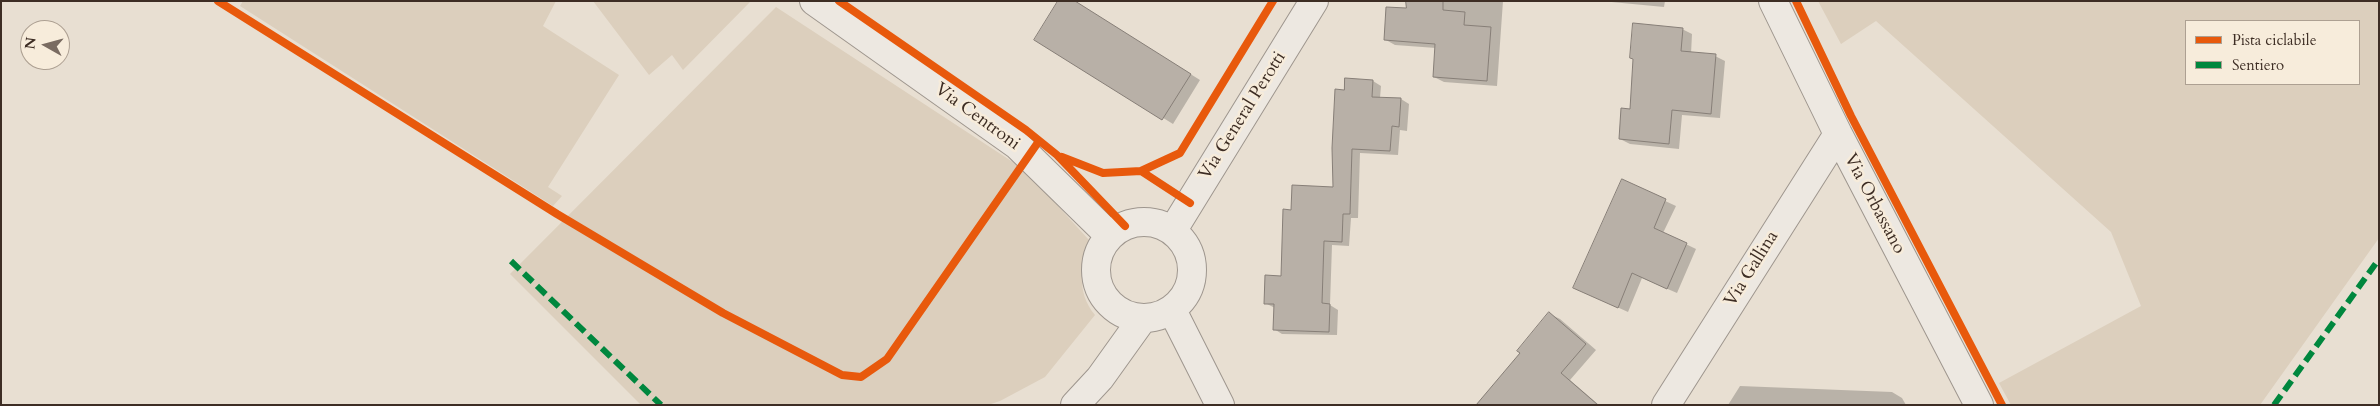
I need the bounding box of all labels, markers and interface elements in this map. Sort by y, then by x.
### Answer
north arrow [20,20,70,70]
legend [2185,20,2360,85]
text: Pista ciclabile [2232,30,2316,50]
text: N [20,36,41,50]
street label: Via General Perotti [1195,48,1291,184]
text: Sentiero [2232,55,2284,75]
street label: Via Centroni [930,79,1024,155]
street label: Via Orbassano [1839,150,1909,258]
street label: Via Gallina [1720,227,1784,311]

